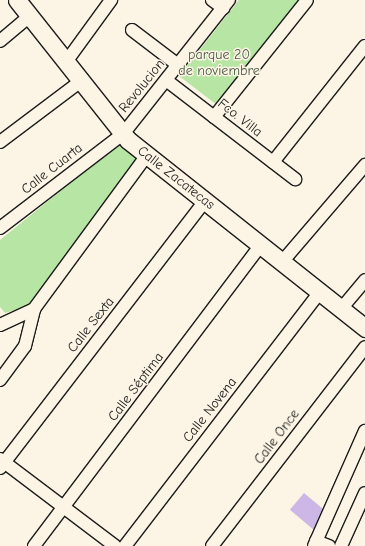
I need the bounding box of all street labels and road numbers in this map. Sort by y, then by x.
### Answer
street label: Revolucion [116,56,168,116]
street label: Fco. Villa [214,95,266,141]
street label: Calle Cuarta [18,140,86,198]
street label: Calle Zacatecas [134,143,218,213]
street label: Calle Sexta [64,294,118,356]
street label: Calle Séptima [105,349,167,425]
street label: Calle Novena [179,374,241,446]
street label: Calle Once [251,406,303,468]

